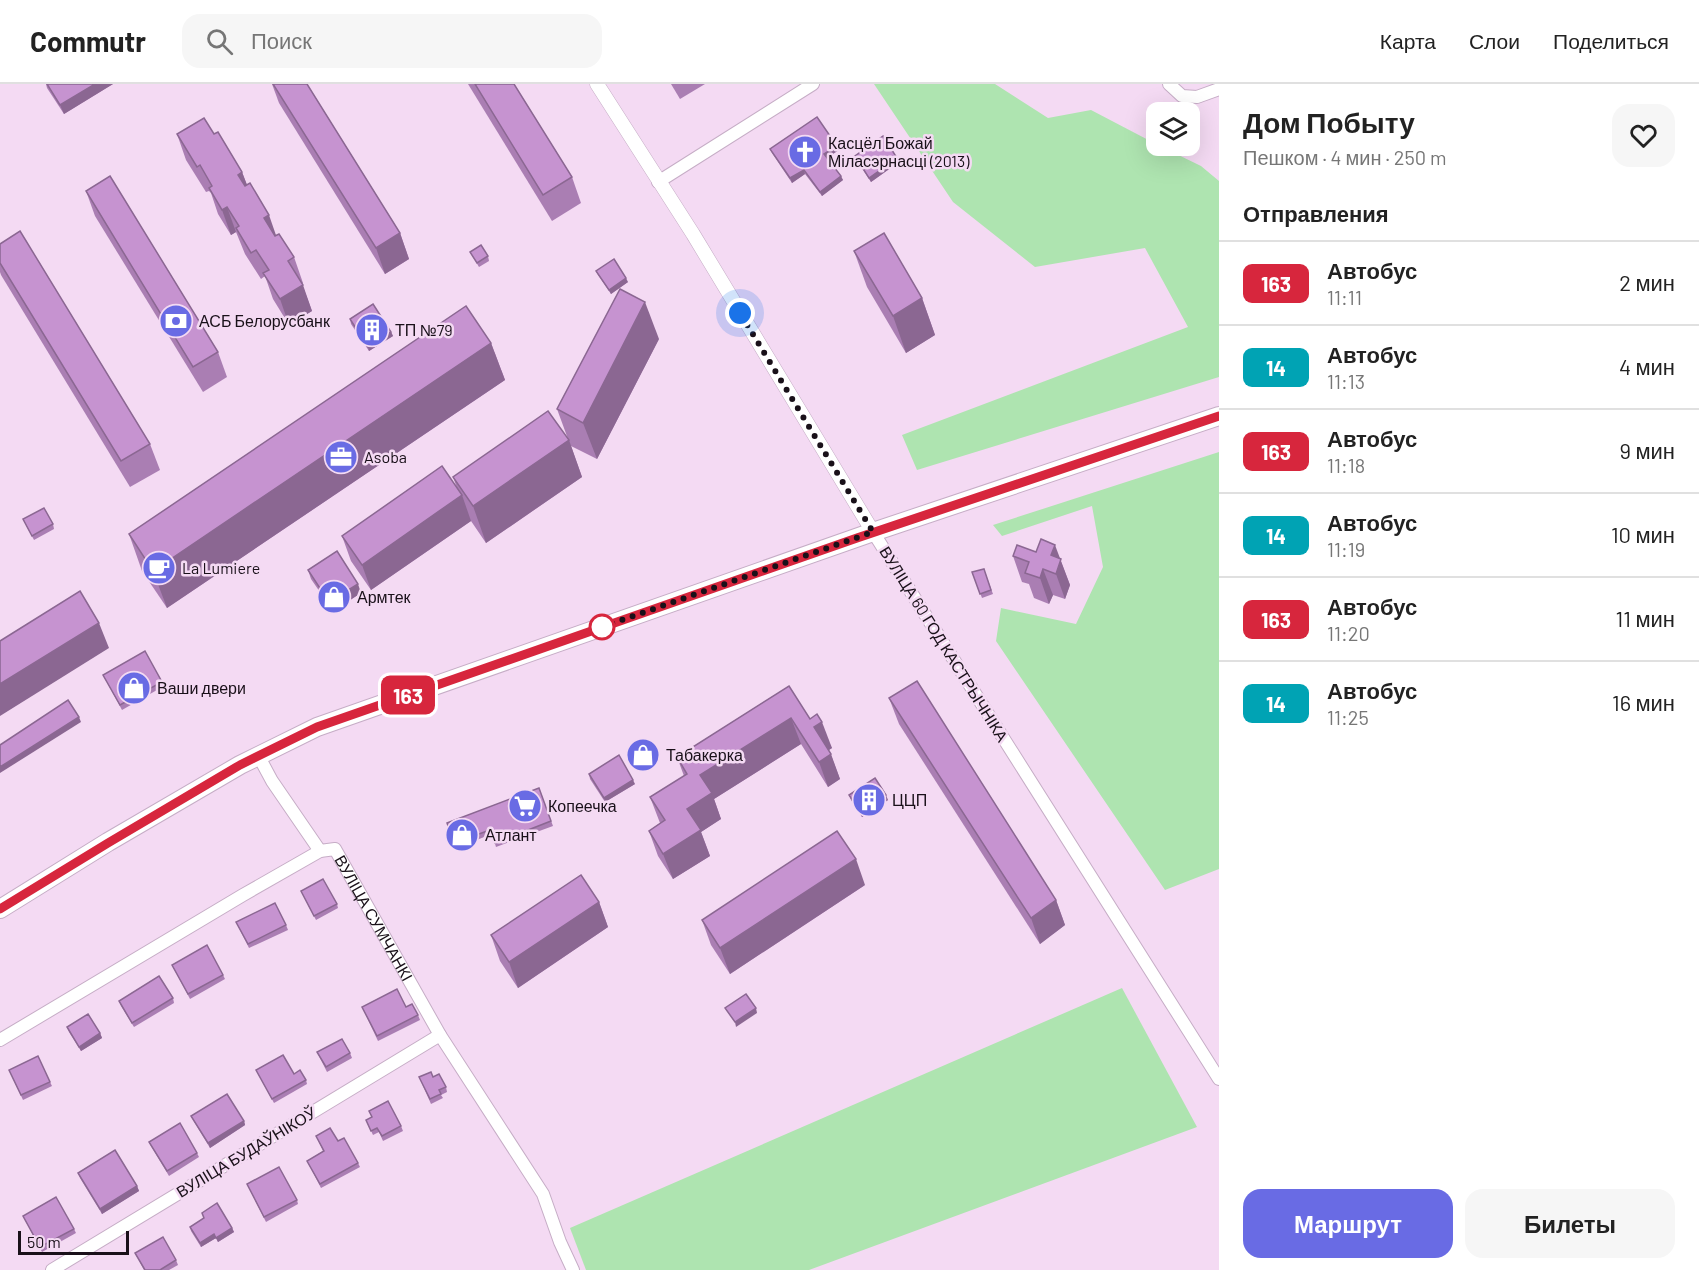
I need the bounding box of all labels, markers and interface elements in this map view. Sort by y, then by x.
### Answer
search box [182,14,602,68]
text: Commutr [30,24,146,58]
icon: search [203,25,236,58]
text: Поиск [251,27,312,53]
text: Карта [1380,28,1436,53]
text: Слои [1469,28,1520,53]
text: Поделиться [1553,28,1669,53]
map controls [1146,102,1200,156]
button: layers [1146,102,1200,156]
button: heart [1612,104,1675,167]
text: Дом Побыту [1243,105,1415,139]
place label: Касцёл Божай Міласэрнасці (2013) [828,133,970,170]
church icon: Касцёл Божай Міласэрнасці (2013) [787,134,823,170]
text: Пешком · 4 мин · 250 m [1243,145,1447,169]
text: Отправления [1243,200,1389,226]
text: Автобус [1327,257,1417,283]
text: 2 мин [1619,269,1675,295]
text: 163 [1261,271,1291,296]
text: 11:11 [1327,285,1362,309]
your location [725,298,755,328]
bank icon: АСБ Белорусбанк [158,303,194,339]
place label: АСБ Белорусбанк [199,311,331,330]
building icon: ТП №79 [354,312,390,348]
place label: ТП №79 [395,320,453,339]
text: Автобус [1327,341,1417,367]
text: 4 мин [1619,353,1675,379]
text: 14 [1266,355,1286,380]
text: 11:13 [1327,369,1365,393]
text: Автобус [1327,425,1417,451]
text: 9 мин [1620,437,1675,463]
office icon: Asoba [323,439,359,475]
text: 163 [1261,439,1291,464]
place label: Asoba [364,447,407,466]
text: 11:18 [1327,453,1365,477]
text: Автобус [1327,509,1417,535]
text: 10 мин [1611,521,1675,547]
text: 14 [1266,523,1286,548]
text: 11:19 [1327,537,1365,561]
street label: ВУЛІЦА 60 ГОД КАСТРЫЧНІКА [876,543,1013,745]
cafe icon: La Lumiere [141,550,177,586]
place label: La Lumiere [182,558,260,577]
shop icon: Армтек [316,579,352,615]
place label: Армтек [357,587,412,606]
text: Автобус [1327,593,1417,619]
text: 11 мин [1616,605,1675,631]
text: 163 [1261,607,1291,632]
unlabelled marker [589,614,615,640]
text: 11:20 [1327,621,1370,645]
shop icon: Ваши двери [116,670,152,706]
line badge: 163 [374,676,442,714]
text: Автобус [1327,677,1417,703]
place label: Ваши двери [157,678,246,697]
text: 163 [393,683,423,708]
text: 16 мин [1612,689,1675,715]
text: 14 [1266,691,1286,716]
text: 11:25 [1327,705,1369,729]
shop icon: Табакерка [625,737,661,773]
place label: Табакерка [666,745,743,764]
building icon: ЦЦП [851,782,887,818]
supermarket icon: Копеечка [507,788,543,824]
place label: ЦЦП [892,790,927,809]
place label: Копеечка [548,796,617,815]
shop icon: Атлант [444,817,480,853]
place label: Атлант [485,825,537,844]
street label: ВУЛІЦА СУМЧАНКІ [331,851,417,984]
street label: ВУЛІЦА БУДАЎНІКОЎ [173,1102,320,1201]
button: Маршрут [1243,1189,1453,1258]
button: Билеты [1465,1189,1675,1258]
scale bar [18,1228,129,1256]
text: 50 m [27,1232,61,1251]

